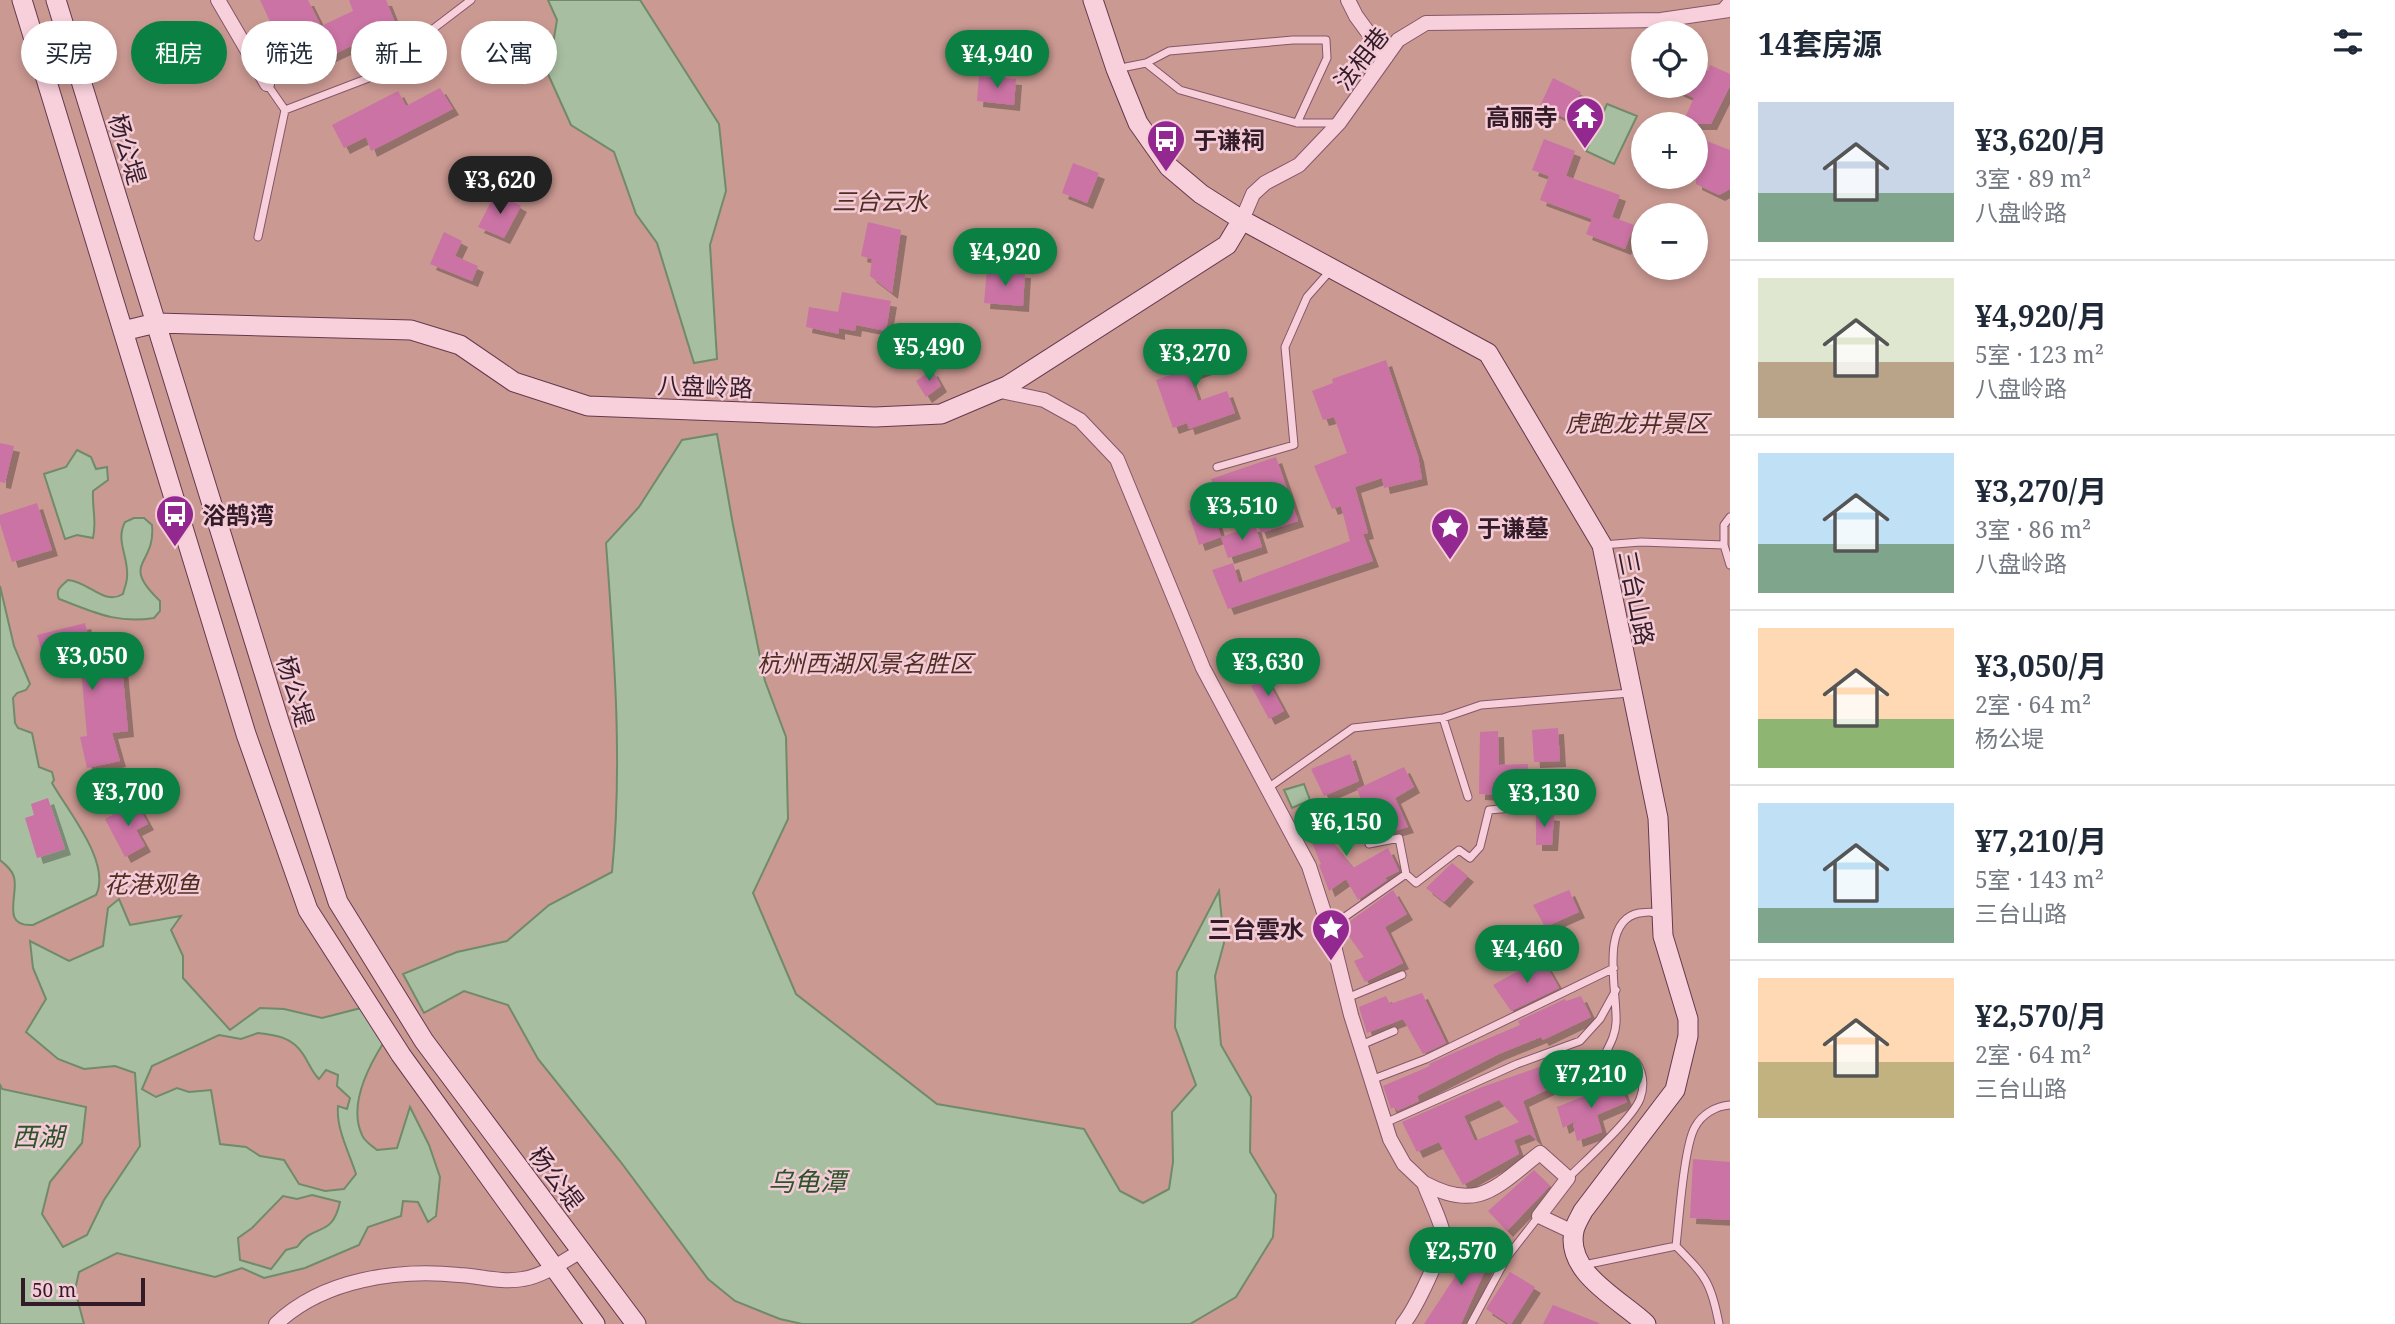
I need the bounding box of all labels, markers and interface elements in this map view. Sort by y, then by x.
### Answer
street label: 法相巷 [1326,19,1396,97]
chip: 买房 [21,21,117,84]
chip: 租房 [131,21,227,84]
chip: 筛选 [241,21,337,84]
chip: 新上 [351,21,447,84]
chip: 公寓 [461,21,557,84]
map controls [1631,21,1708,280]
button: locate [1631,21,1708,98]
text: 14套房源 [1758,23,1882,64]
icon: filters [2329,23,2367,61]
pin: ¥4,940 [940,31,1054,90]
text: ¥4,940 [961,37,1033,69]
temple icon: 高丽寺 [1564,95,1606,150]
place label: 高丽寺 [1486,100,1558,133]
street label: 杨公堤 [102,110,154,188]
button: + [1631,112,1708,189]
bus stop icon: 于谦祠 [1145,118,1187,173]
text: ¥3,620/月 [1975,119,2107,160]
place label: 于谦祠 [1193,123,1265,156]
icon: home [1814,130,1898,214]
pin: ¥3,620 [443,156,557,216]
text: 3室 · 89 m² [1975,162,2091,194]
text: ¥3,620 [464,163,536,195]
park label: 三台云水 [832,184,929,217]
text: 八盘岭路 [1975,196,2067,228]
button: − [1631,203,1708,280]
pin: ¥4,920 [948,229,1062,288]
text: ¥4,920 [969,235,1041,267]
text: ¥4,920/月 [1975,295,2107,336]
icon: home [1814,306,1898,390]
pin: ¥5,490 [872,324,986,383]
text: ¥5,490 [893,330,965,362]
pin: ¥3,270 [1138,330,1252,389]
text: ¥3,270 [1159,336,1231,368]
text: 5室 · 123 m² [1975,338,2104,370]
street label: 八盘岭路 [656,368,754,404]
text: 八盘岭路 [1975,372,2067,404]
park label: 虎跑龙井景区 [1565,406,1712,439]
text: ¥3,270/月 [1975,470,2107,511]
icon: home [1814,481,1898,565]
pin: ¥3,510 [1185,482,1299,542]
text: ¥3,510 [1206,489,1278,521]
bus stop icon: 浴鹄湾 [154,493,196,548]
place label: 浴鹄湾 [202,498,274,531]
place icon: 于谦墓 [1429,506,1471,561]
place label: 于谦墓 [1477,511,1549,544]
text: 3室 · 86 m² [1975,513,2091,545]
text: 八盘岭路 [1975,547,2067,579]
street label: 三台山路 [1612,548,1662,648]
pin: ¥3,050 [35,632,149,692]
pin: ¥3,630 [1211,638,1325,698]
text: ¥3,050 [56,639,128,671]
text: ¥3,630 [1232,645,1304,677]
text: ¥3,050/月 [1975,645,2107,686]
park label: 杭州西湖风景名胜区 [757,646,976,679]
street label: 杨公堤 [270,652,322,730]
icon: home [1814,656,1898,740]
text: 2室 · 64 m² [1975,688,2091,720]
text: 杨公堤 [1975,722,2044,754]
pin: ¥3,700 [71,768,185,828]
pin: ¥3,130 [1487,770,1601,829]
text: ¥3,700 [92,775,164,807]
text: ¥3,130 [1508,776,1580,808]
pin: ¥6,150 [1289,798,1403,858]
text: ¥6,150 [1310,805,1382,837]
text: ¥7,210/月 [1975,820,2107,861]
icon: home [1814,831,1898,915]
text: 5室 · 143 m² [1975,863,2104,895]
park label: 花港观鱼 [104,867,200,900]
text: 三台山路 [1975,897,2067,929]
place icon: 三台雲水 [1310,907,1352,962]
place label: 三台雲水 [1208,912,1304,945]
pin: ¥4,460 [1470,926,1584,985]
text: ¥4,460 [1491,932,1563,964]
text: ¥2,570/月 [1975,995,2107,1036]
icon: home [1814,1006,1898,1090]
text: 2室 · 64 m² [1975,1038,2091,1070]
pin: ¥7,210 [1534,1050,1648,1110]
text: ¥7,210 [1555,1057,1627,1089]
text: 三台山路 [1975,1072,2067,1104]
water label: 西湖 [12,1118,68,1154]
street label: 杨公堤 [522,1139,592,1217]
water label: 乌龟潭 [768,1163,850,1199]
pin: ¥2,570 [1404,1228,1518,1287]
text: ¥2,570 [1425,1234,1497,1266]
scale bar [21,1275,145,1307]
text: 50 m [32,1277,76,1303]

